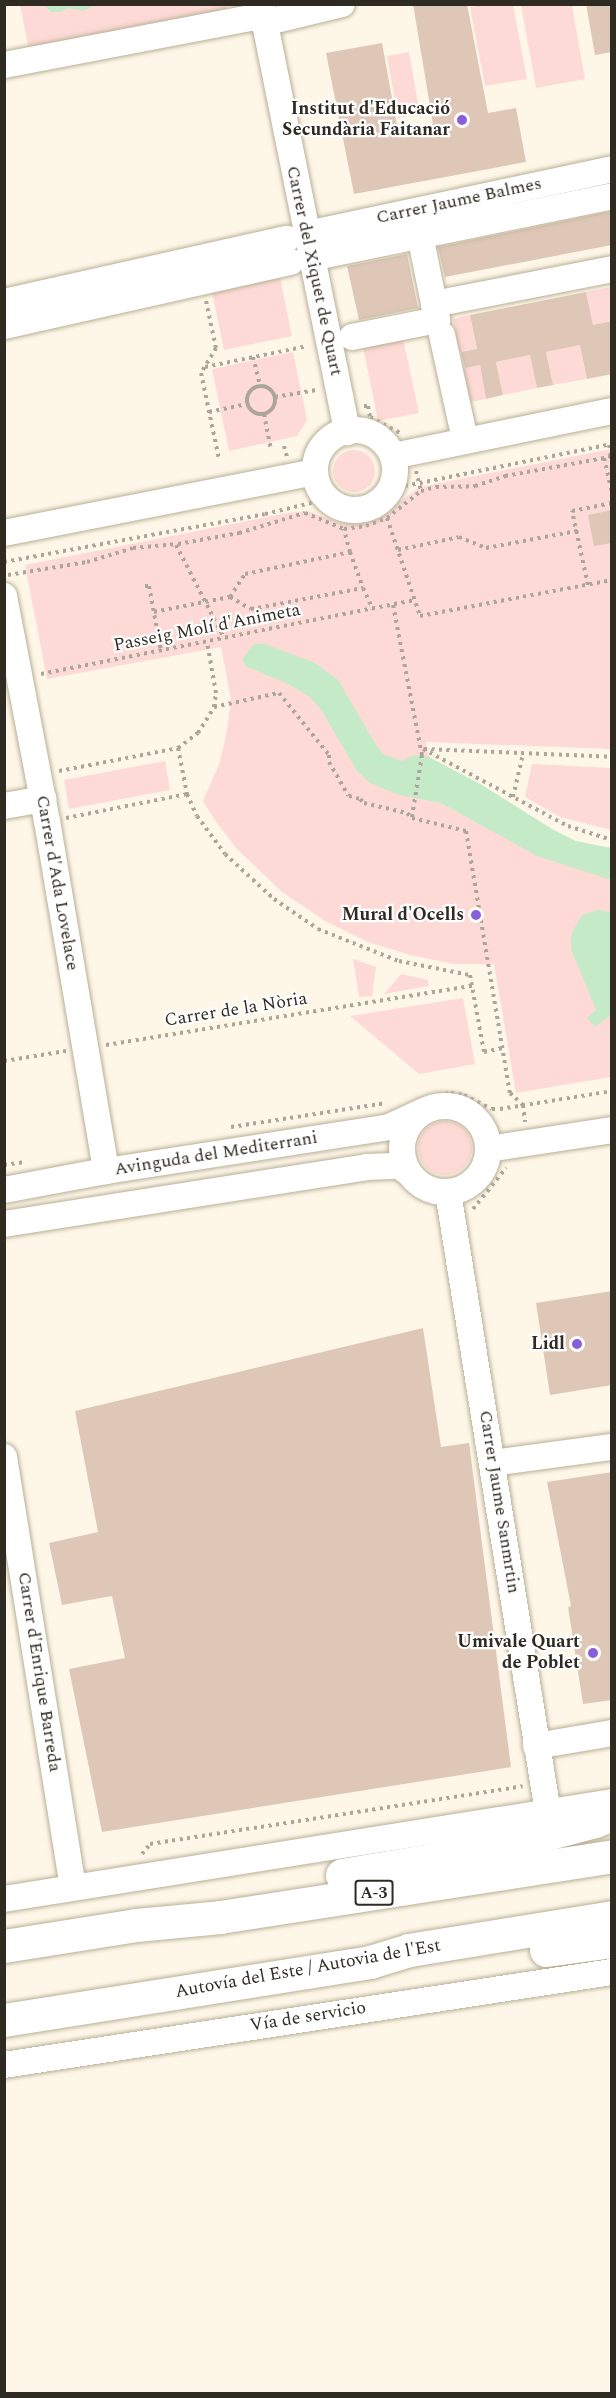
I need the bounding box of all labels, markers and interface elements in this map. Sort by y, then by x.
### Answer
place label: Institut d'Educació Secundària Faitanar [282,99,450,142]
marker: Institut d'Educació Secundària Faitanar [455,113,469,127]
street label: Carrer del Xiquet de Quart [281,164,347,378]
street label: Carrer Jaume Balmes [374,173,544,229]
street label: Passeig Molí d'Animeta [112,599,302,657]
street label: Carrer d'Ada Lovelace [31,794,83,972]
place label: Mural d'Ocells [342,904,464,926]
marker: Mural d'Ocells [469,908,483,922]
street label: Carrer de la Nòria [163,988,309,1032]
street label: Avinguda del Mediterrani [113,1127,319,1181]
place label: Lidl [531,1333,565,1355]
marker: Lidl [570,1337,584,1351]
street label: Carrer Jaume Sanmrtin [474,1409,524,1595]
street label: Carrer d'Enrique Barreda [13,1571,65,1773]
place label: Umivale Quart de Poblet [457,1632,580,1674]
marker: Umivale Quart de Poblet [584,1644,602,1662]
road number: A-3 [354,1880,394,1906]
street label: Autovía del Este / Autovia de l'Est [174,1935,442,2003]
street label: Vía de servicio [248,1997,368,2037]

